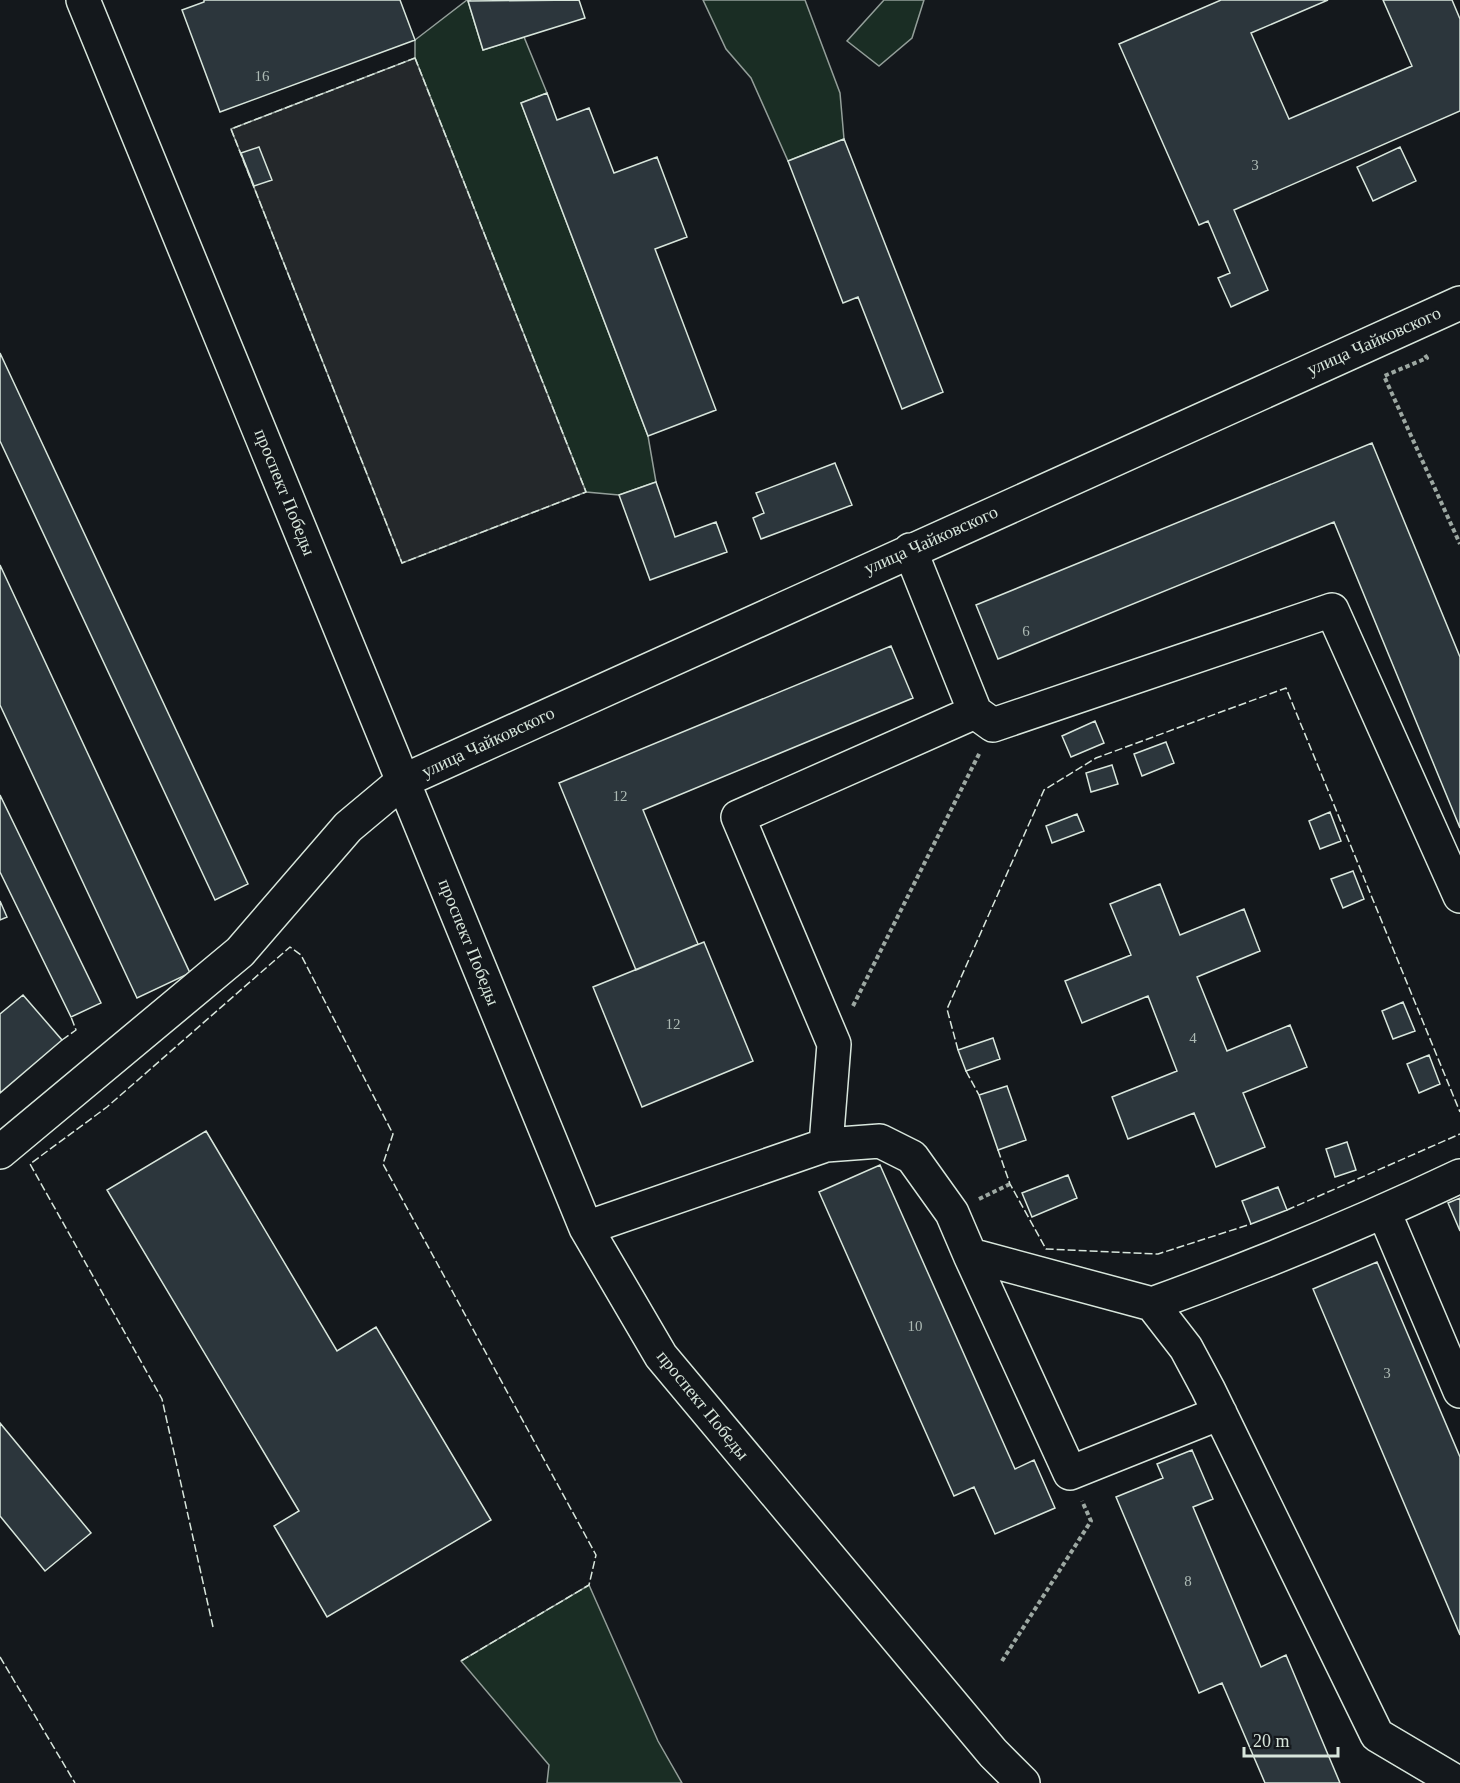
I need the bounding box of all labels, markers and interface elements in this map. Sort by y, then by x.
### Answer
house number: 16 [255,68,270,84]
house number: 3 [1251,157,1259,173]
street label: улица Чайковского [1304,303,1444,379]
street label: проспект Победы [251,426,319,558]
street label: улица Чайковского [861,502,1001,578]
house number: 6 [1022,623,1030,639]
street label: улица Чайковского [418,702,558,782]
house number: 12 [613,788,628,804]
street label: проспект Победы [435,876,503,1008]
house number: 12 [666,1016,681,1032]
house number: 4 [1189,1030,1197,1046]
house number: 10 [908,1318,923,1334]
street label: проспект Победы [653,1346,753,1464]
house number: 3 [1383,1365,1391,1381]
house number: 8 [1184,1573,1192,1589]
scale bar [1244,1720,1338,1758]
text: 20 m [1253,1731,1290,1751]

